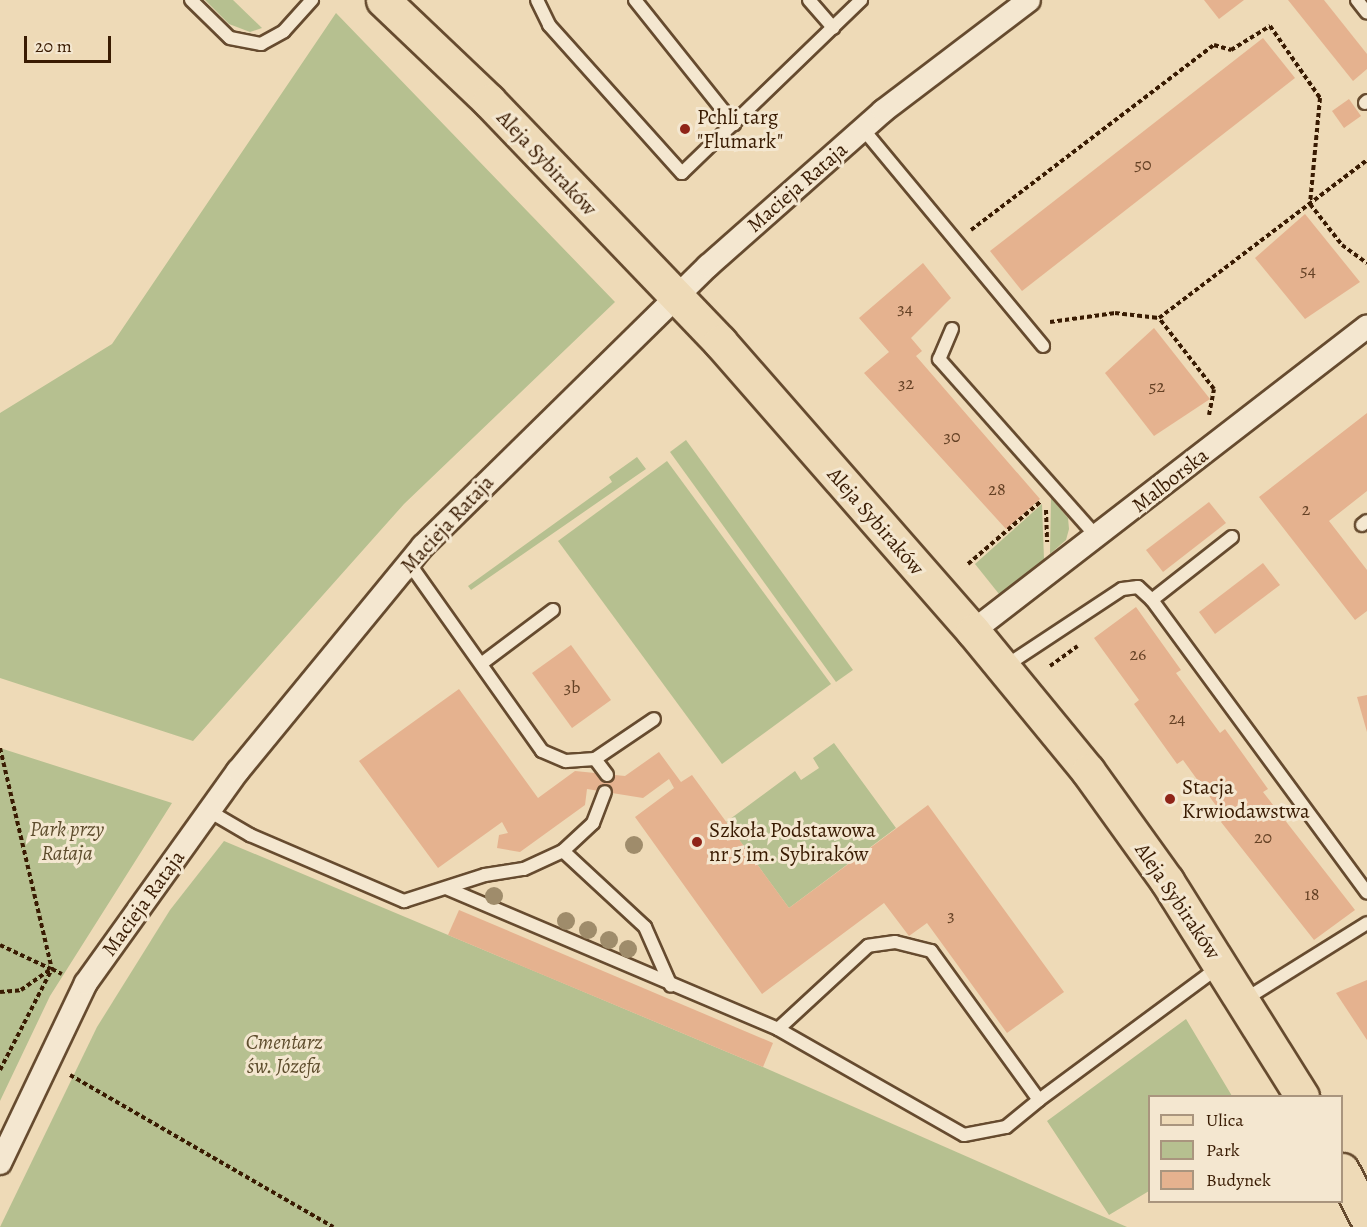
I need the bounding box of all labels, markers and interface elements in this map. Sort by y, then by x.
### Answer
scale bar [27,24,114,62]
text: 20 m [35,34,72,58]
place label: Pchli targ "Flumark" [697,104,783,154]
street label: Aleja Sybiraków [492,105,602,221]
marker: Pchli targ "Flumark" [678,122,692,136]
street label: Macieja Rataja [742,137,852,237]
house number: 50 [1134,153,1152,175]
house number: 54 [1300,259,1316,281]
house number: 34 [897,297,913,319]
house number: 32 [898,372,914,394]
house number: 52 [1149,375,1165,397]
house number: 30 [943,425,961,447]
street label: Malborska [1127,442,1213,518]
street label: Aleja Sybiraków [822,462,930,580]
street label: Macieja Rataja [395,470,499,578]
house number: 28 [988,478,1006,500]
house number: 2 [1302,498,1310,520]
house number: 26 [1130,643,1146,665]
house number: 3b [564,676,580,698]
house number: 24 [1169,707,1185,729]
place label: Stacja Krwiodawstwa [1182,774,1310,824]
marker: Stacja Krwiodawstwa [1163,792,1177,806]
park label: Park przy Rataja [30,816,104,866]
place label: Szkoła Podstawowa nr 5 im. Sybiraków [709,817,876,867]
house number: 20 [1254,826,1272,848]
marker: Szkoła Podstawowa nr 5 im. Sybiraków [690,835,704,849]
street label: Aleja Sybiraków [1130,838,1226,964]
street label: Macieja Rataja [96,845,190,961]
house number: 18 [1305,883,1319,905]
house number: 3 [947,904,955,926]
park label: Cmentarz św. Józefa [246,1029,322,1079]
legend [1148,1095,1343,1203]
text: Ulica [1206,1108,1244,1132]
text: Park [1206,1138,1240,1162]
text: Budynek [1206,1168,1271,1192]

